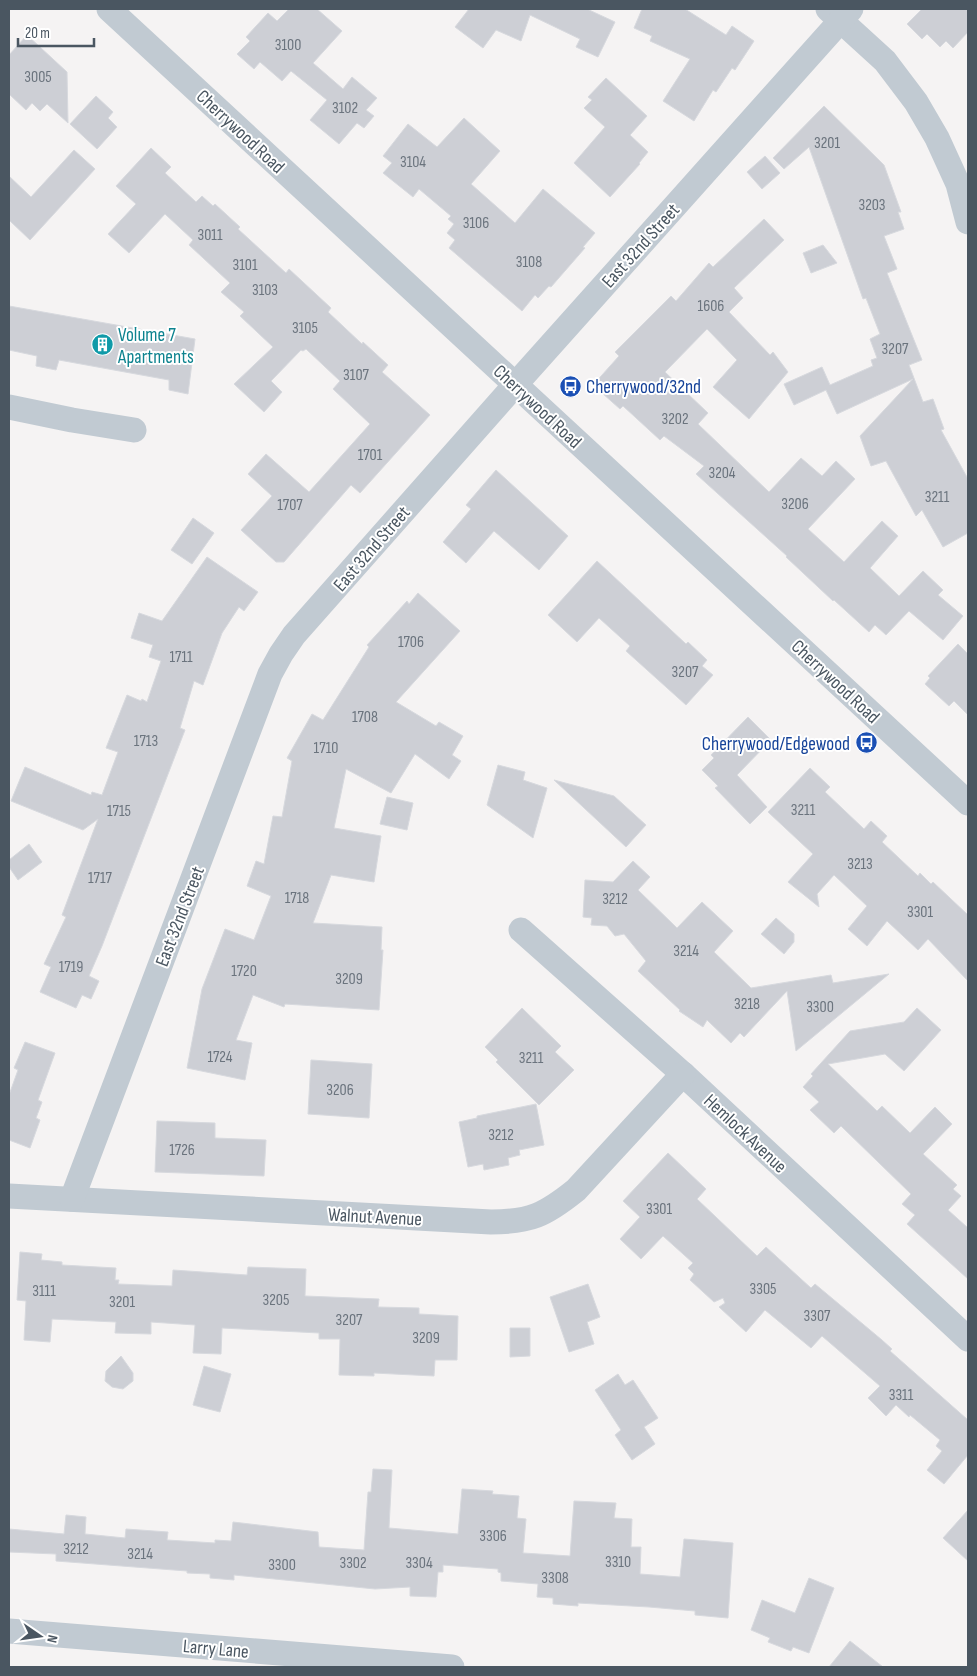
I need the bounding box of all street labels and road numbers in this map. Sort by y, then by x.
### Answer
street label: Cherrywood Road [191,85,289,179]
street label: East 32nd Street [597,199,685,293]
street label: Cherrywood Road [488,360,586,454]
street label: East 32nd Street [329,501,416,596]
street label: Cherrywood Road [786,635,884,729]
street label: East 32nd Street [151,863,210,970]
street label: Hemlock Avenue [699,1090,791,1178]
street label: Walnut Avenue [327,1204,422,1231]
street label: Larry Lane [182,1635,250,1664]

